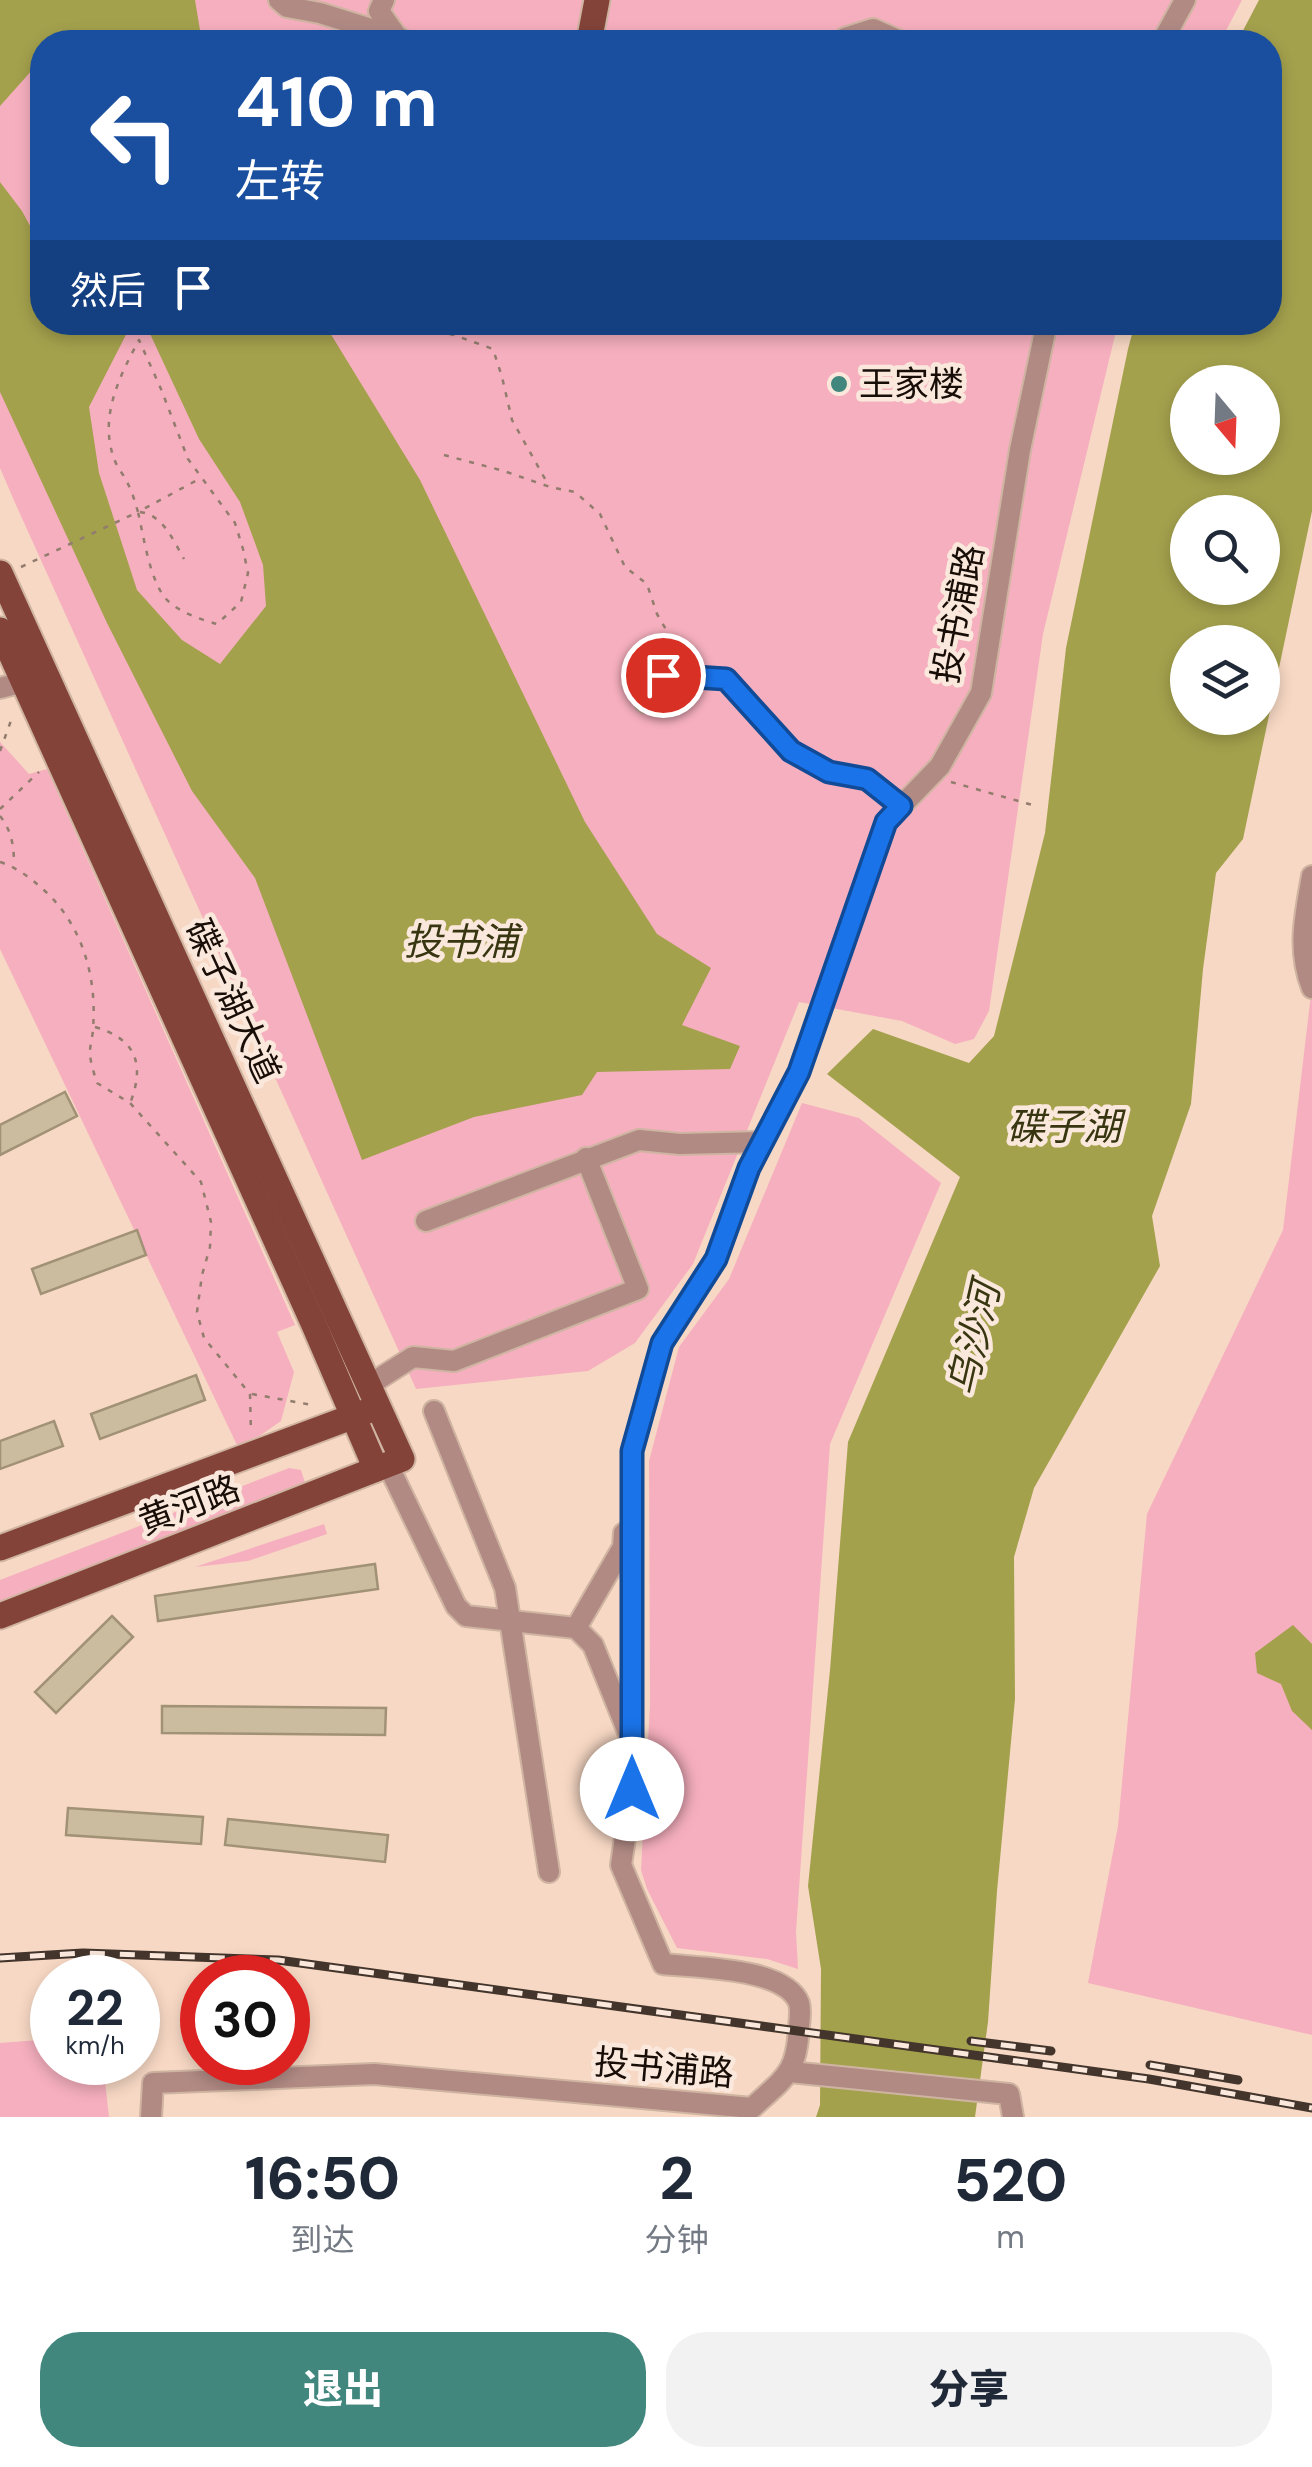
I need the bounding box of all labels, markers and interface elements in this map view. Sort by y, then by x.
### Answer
text: 410 m [235,57,438,148]
icon: left [70,70,200,200]
text: 左转 [235,152,325,211]
icon: arrive [166,260,221,315]
text: 然后 [70,266,146,316]
place label: 王家楼 [859,361,964,407]
north arrow [1170,365,1280,475]
map controls [1170,365,1280,735]
marker: 王家楼 [828,373,850,395]
button: search [1170,495,1280,605]
street label: 投书浦路 [922,541,994,687]
button: layers [1170,625,1280,735]
pin [621,633,706,718]
icon: arrive [636,648,691,703]
street label: 碟子湖大道 [175,912,291,1090]
water label: 投书浦 [404,917,524,967]
water label: 碟子湖 [1007,1102,1126,1152]
water label: 乌沙河 [937,1271,1013,1400]
street label: 黄河路 [132,1465,246,1545]
position arrow [580,1737,684,1841]
speed limit sign: 30 [180,1955,310,2085]
text: 22 [66,1975,124,2041]
text: km/h [65,2029,125,2062]
street label: 投书浦路 [592,2039,736,2097]
text: 16:50 [245,2139,400,2218]
text: 2 [660,2139,694,2218]
text: 520 [953,2141,1067,2220]
text: m [996,2216,1025,2258]
text: 到达 [290,2219,354,2261]
text: 分钟 [645,2219,709,2261]
button: 退出 [40,2332,646,2447]
button: 分享 [666,2332,1272,2447]

